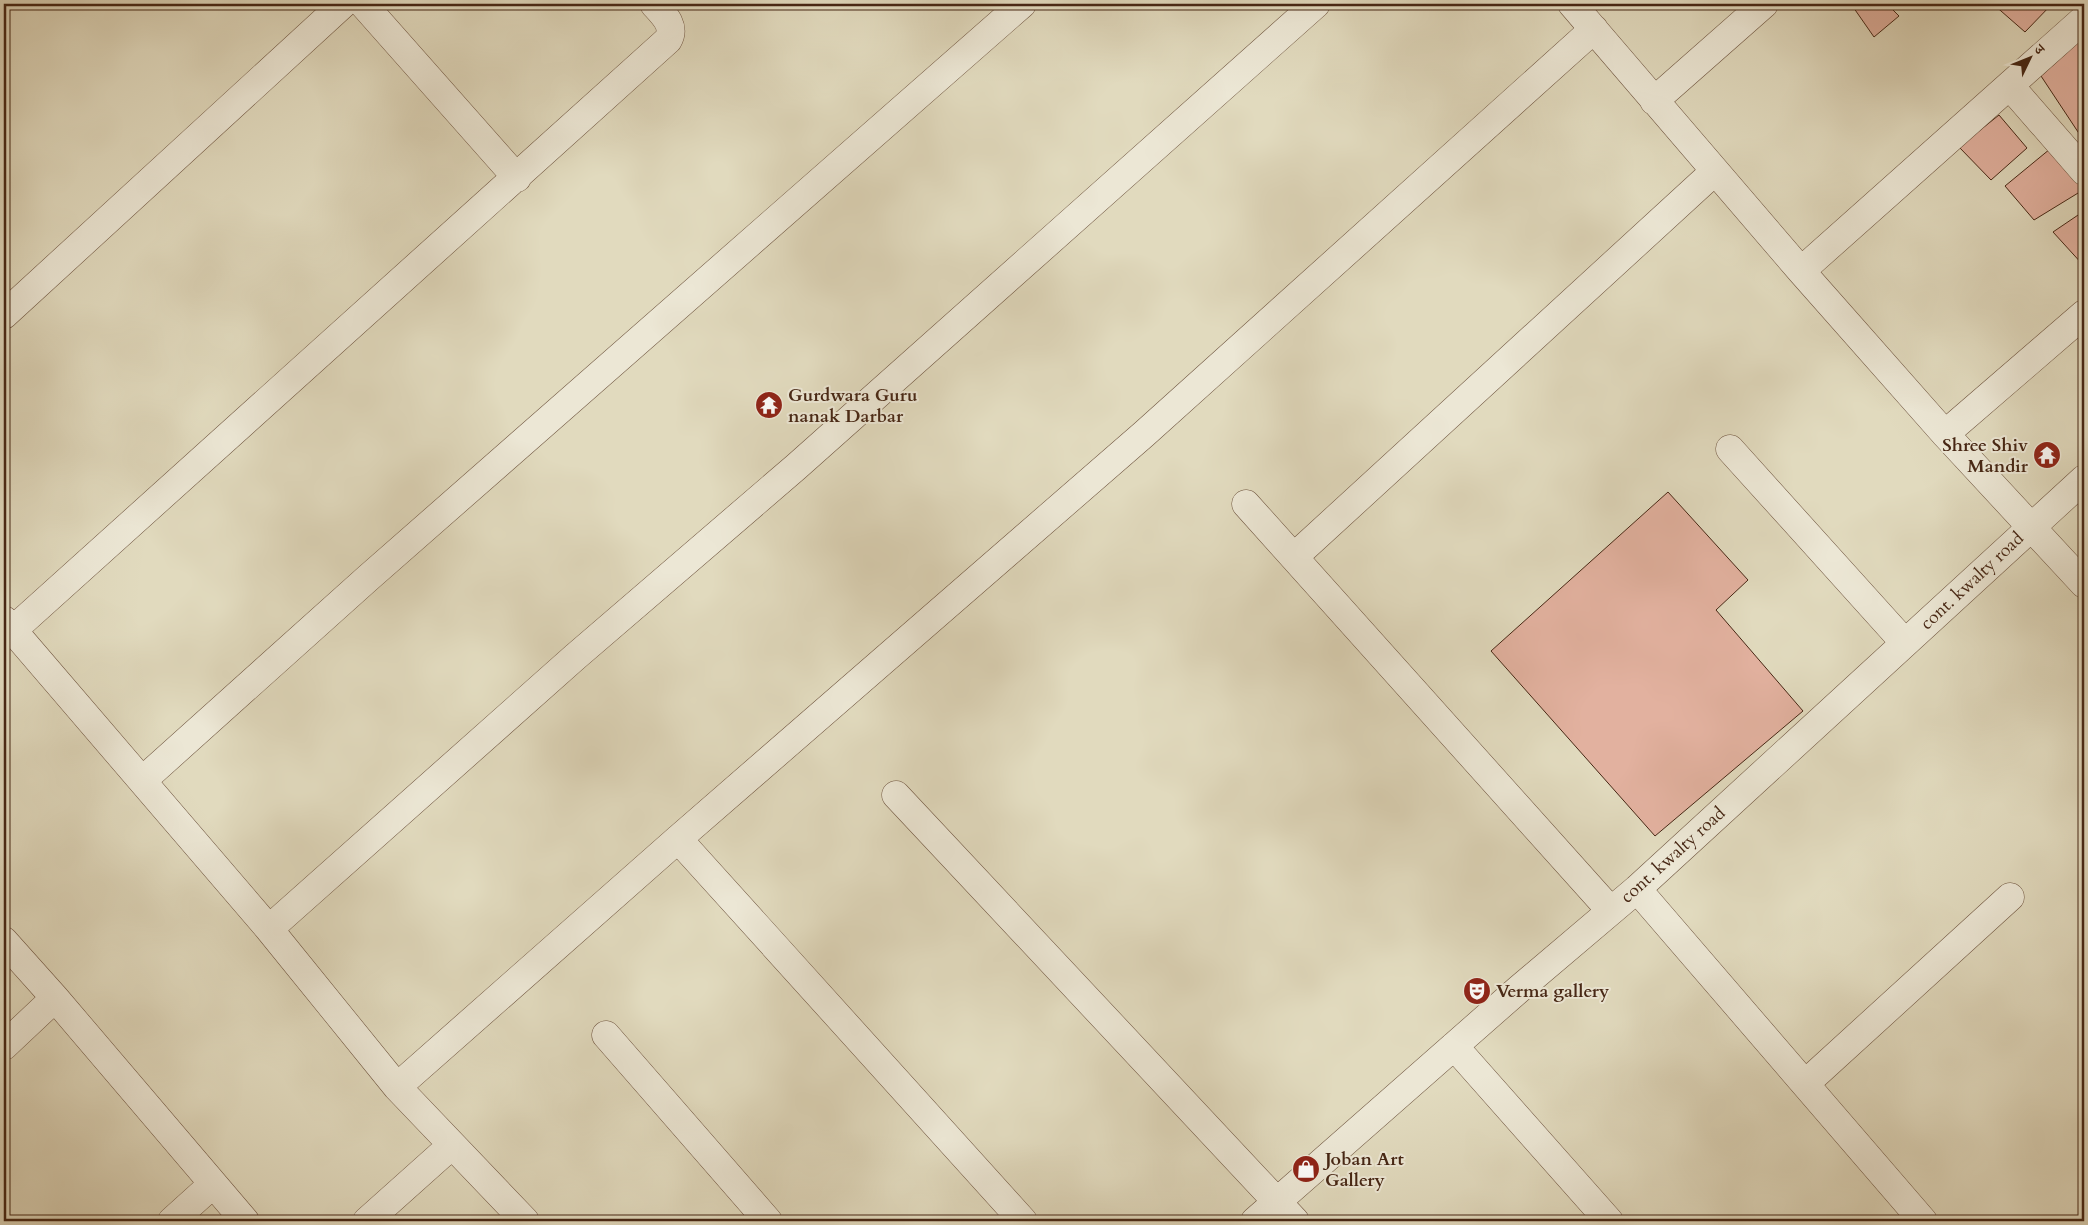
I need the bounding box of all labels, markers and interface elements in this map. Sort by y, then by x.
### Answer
north arrow [2006,32,2056,82]
text: उ [2029,40,2049,59]
place label: Gurdwara Guru nanak Darbar [788,383,918,429]
temple icon: Gurdwara Guru nanak Darbar [754,390,784,420]
place label: Shree Shiv Mandir [1942,433,2029,479]
temple icon: Shree Shiv Mandir [2032,440,2062,470]
street label: cont. kwalty road [1915,526,2030,636]
street label: cont. kwalty road [1615,801,1731,909]
theatre icon: Verma gallery [1462,976,1492,1006]
place label: Verma gallery [1496,979,1610,1004]
place label: Joban Art Gallery [1322,1147,1405,1193]
shop icon: Joban Art Gallery [1291,1154,1321,1184]

